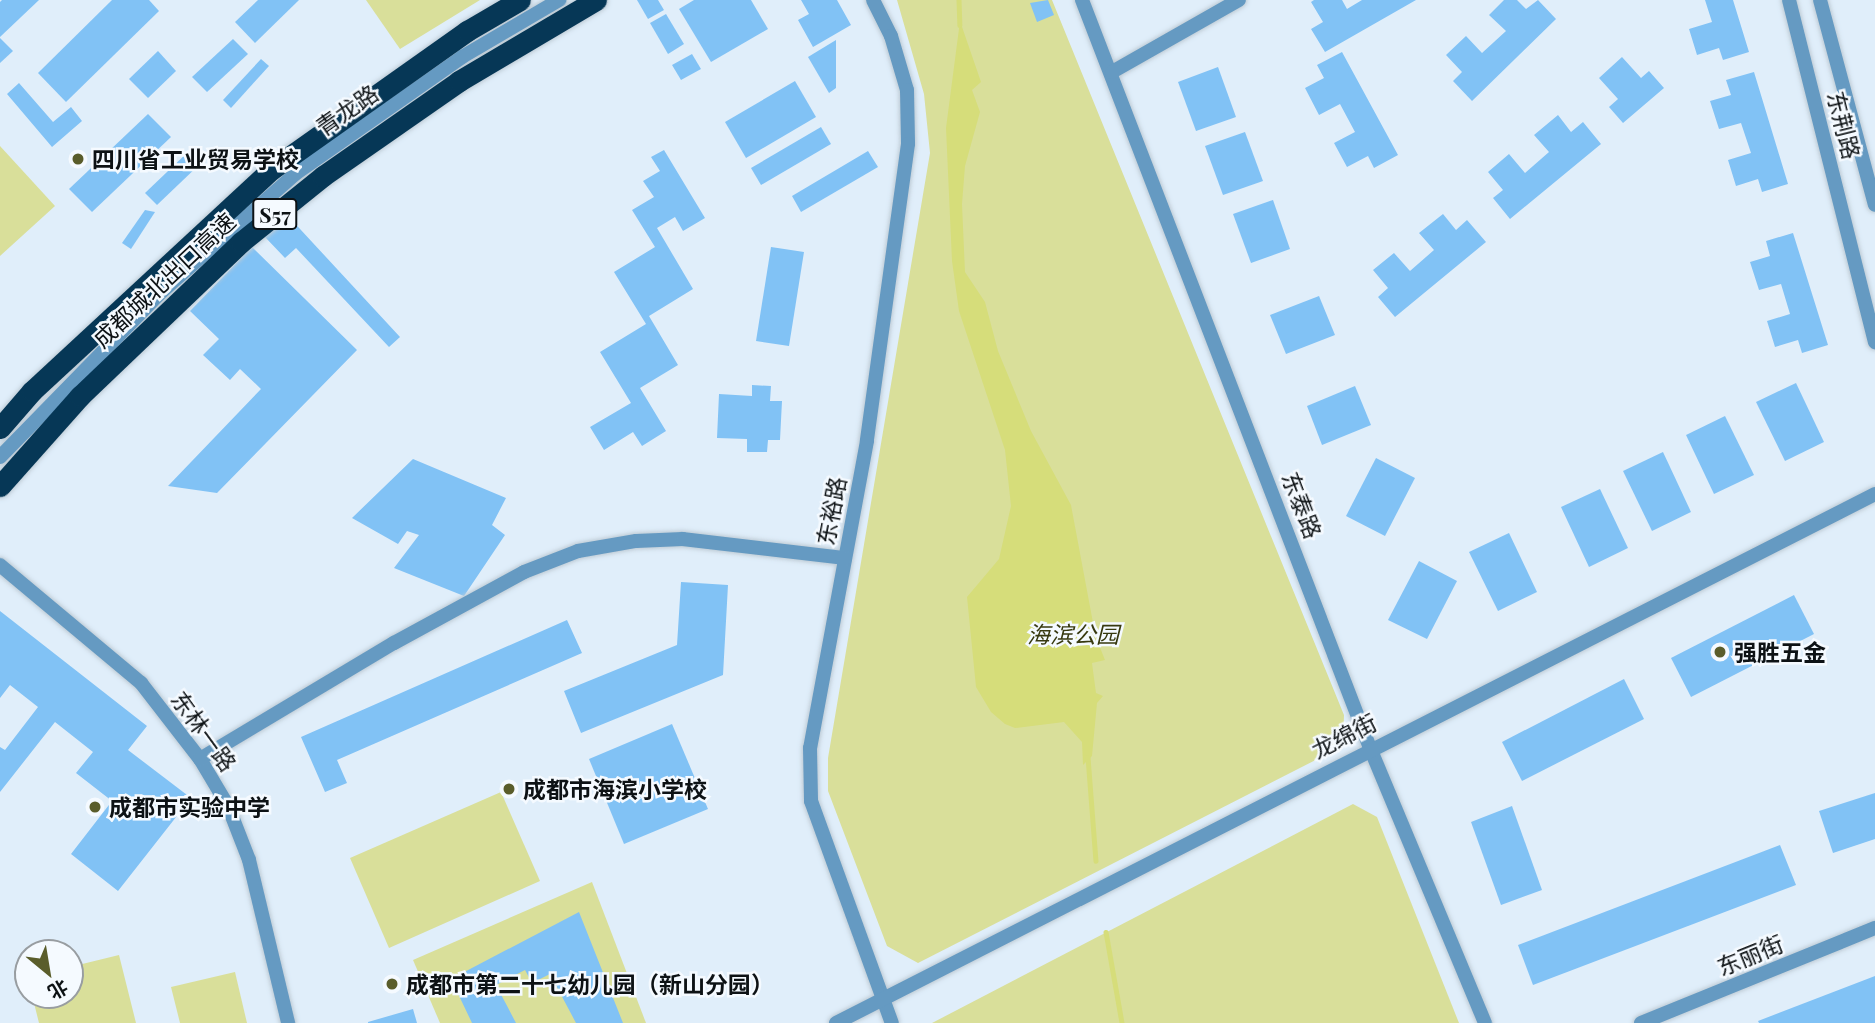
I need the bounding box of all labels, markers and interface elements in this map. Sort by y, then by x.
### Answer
street label: 青龙路 [311,79,383,141]
street label: 东荆路 [1822,88,1866,162]
place label: 四川省工业贸易学校 [92,145,299,173]
marker: 四川省工业贸易学校 [70,151,86,167]
road number: S57 [252,196,298,232]
street label: 成都城北出口高速 [87,207,241,353]
street label: 东泰路 [1277,468,1327,542]
street label: 东裕路 [811,475,851,547]
park label: 海滨公园 [1027,620,1119,648]
place label: 强胜五金 [1734,638,1826,666]
marker: 强胜五金 [1712,644,1728,660]
street label: 东林一路 [166,686,242,776]
street label: 龙绵街 [1307,708,1381,764]
place label: 成都市海滨小学校 [523,775,707,803]
marker: 成都市海滨小学校 [501,781,517,797]
place label: 成都市实验中学 [109,793,270,821]
marker: 成都市实验中学 [87,799,103,815]
street label: 东丽街 [1713,929,1787,981]
north arrow [14,939,84,1009]
place label: 成都市第二十七幼儿园（新山分园） [406,970,774,998]
text: 北 [44,974,73,1006]
marker: 成都市第二十七幼儿园（新山分园） [384,976,400,992]

